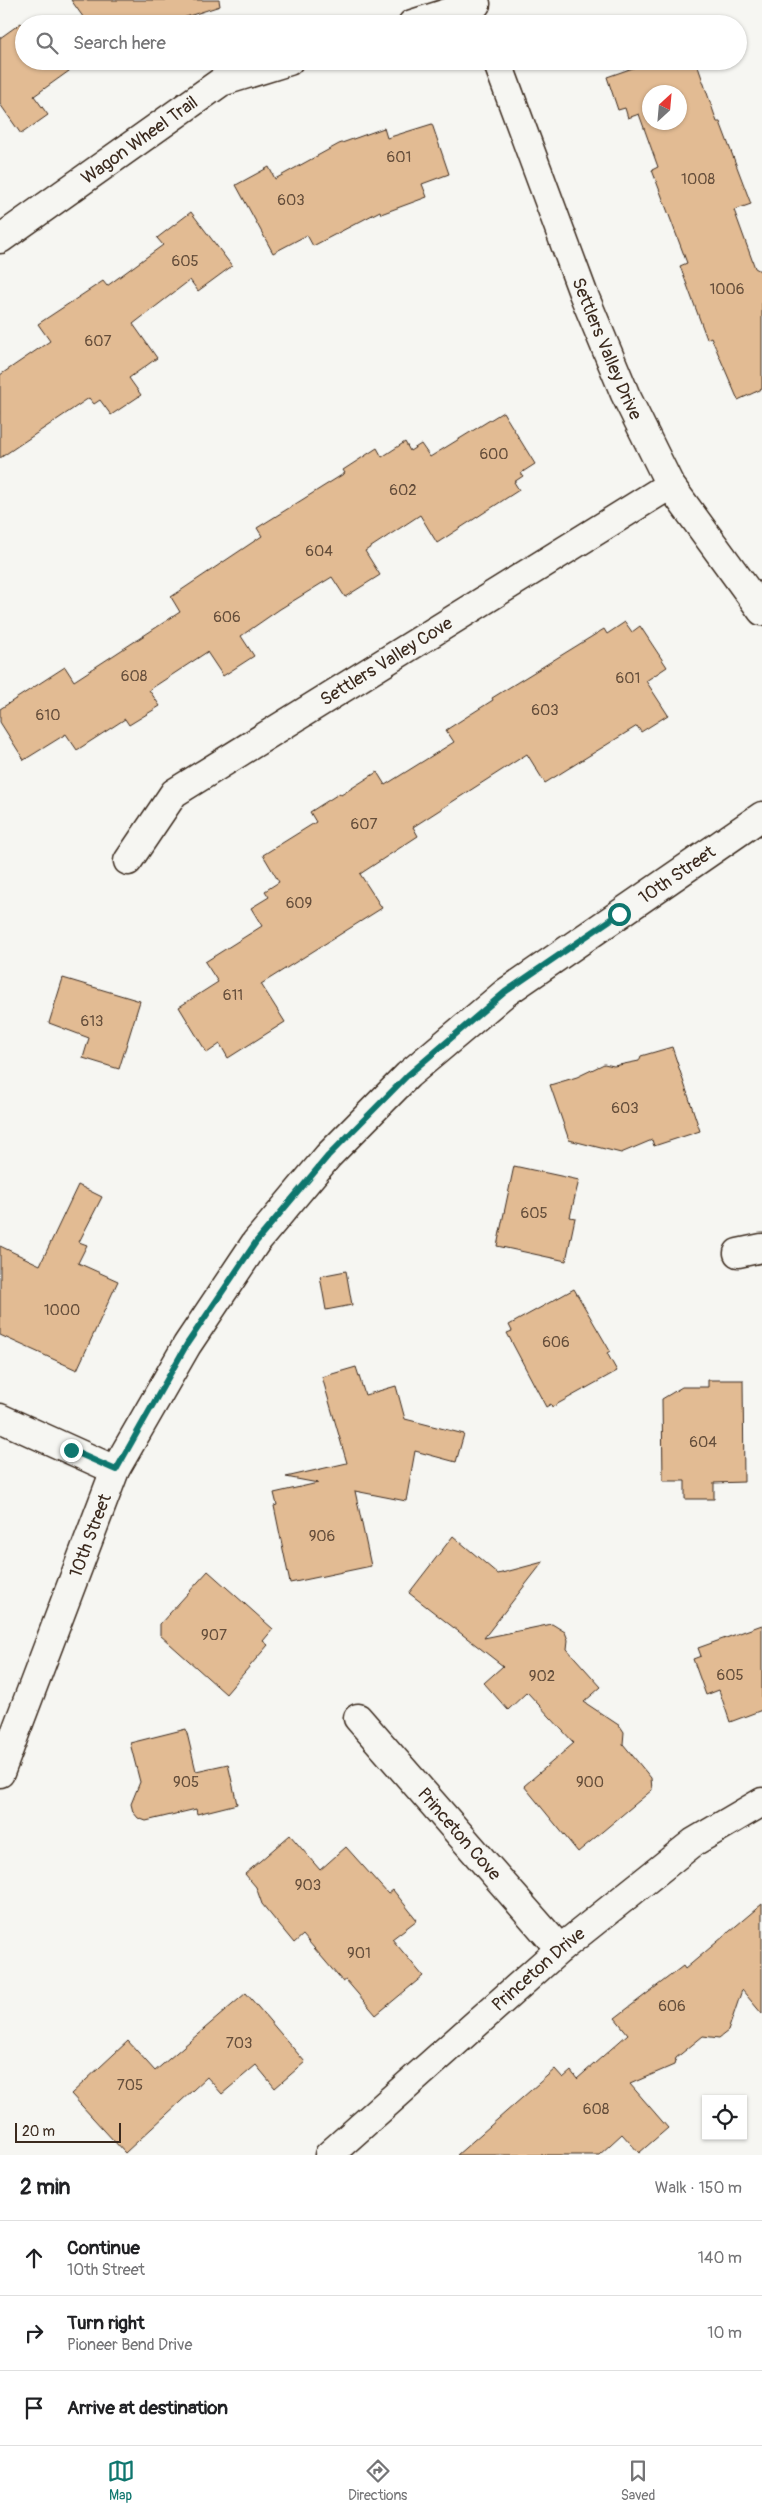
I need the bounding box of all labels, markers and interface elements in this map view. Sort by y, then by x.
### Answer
search box [15,15,747,70]
icon: search [33,29,61,57]
text: Search here [73,31,166,55]
north arrow [642,85,687,130]
street label: Wagon Wheel Trail [76,91,202,189]
house number: 601 [387,148,411,167]
house number: 1008 [681,170,715,189]
house number: 603 [277,191,305,210]
house number: 605 [171,252,199,271]
street label: Settlers Valley Drive [567,274,647,424]
house number: 1006 [709,280,745,299]
house number: 607 [85,332,112,351]
house number: 600 [479,445,509,464]
house number: 602 [389,481,417,500]
house number: 604 [305,542,333,561]
house number: 606 [213,608,241,627]
street label: Settlers Valley Cove [316,611,457,711]
house number: 608 [121,667,148,686]
house number: 601 [616,669,640,688]
house number: 603 [531,701,559,720]
house number: 610 [36,706,60,725]
house number: 607 [351,815,378,834]
street label: 10th Street [634,840,720,909]
house number: 609 [286,894,312,913]
route start [608,903,631,926]
house number: 611 [223,986,243,1005]
house number: 613 [81,1012,103,1031]
house number: 603 [611,1099,639,1118]
house number: 605 [520,1204,548,1223]
house number: 1000 [44,1301,80,1320]
house number: 606 [542,1333,570,1352]
house number: 604 [689,1433,717,1452]
route end [60,1439,83,1462]
street label: 10th Street [64,1490,117,1581]
house number: 906 [309,1527,335,1546]
house number: 907 [201,1626,227,1645]
house number: 605 [716,1666,744,1685]
house number: 902 [529,1667,555,1686]
house number: 905 [173,1773,199,1792]
house number: 900 [576,1773,604,1792]
street label: Princeton Cove [413,1783,506,1885]
house number: 903 [295,1876,321,1895]
street label: Princeton Drive [487,1922,590,2016]
house number: 901 [347,1944,371,1963]
house number: 606 [658,1997,686,2016]
house number: 703 [226,2034,252,2053]
house number: 705 [117,2076,143,2095]
map controls [702,2095,747,2140]
button: locate [702,2095,747,2140]
house number: 608 [583,2100,610,2119]
scale bar [15,2120,121,2143]
text: 20 m [22,2123,55,2140]
text: 2 min [20,2174,70,2201]
text: Walk · 150 m [655,2178,742,2198]
text: Continue [67,2236,140,2260]
icon: ahead [20,2244,48,2272]
text: 140 m [698,2248,742,2268]
text: 10th Street [67,2260,145,2280]
text: Turn right [67,2311,145,2335]
icon: right [20,2319,48,2347]
text: 10 m [707,2323,742,2343]
text: Pioneer Bend Drive [67,2335,192,2355]
icon: arrive [20,2394,48,2422]
text: Arrive at destination [67,2396,228,2420]
tab: Map [107,2457,135,2504]
tab: Directions [348,2457,407,2504]
tab: Saved [621,2457,655,2504]

